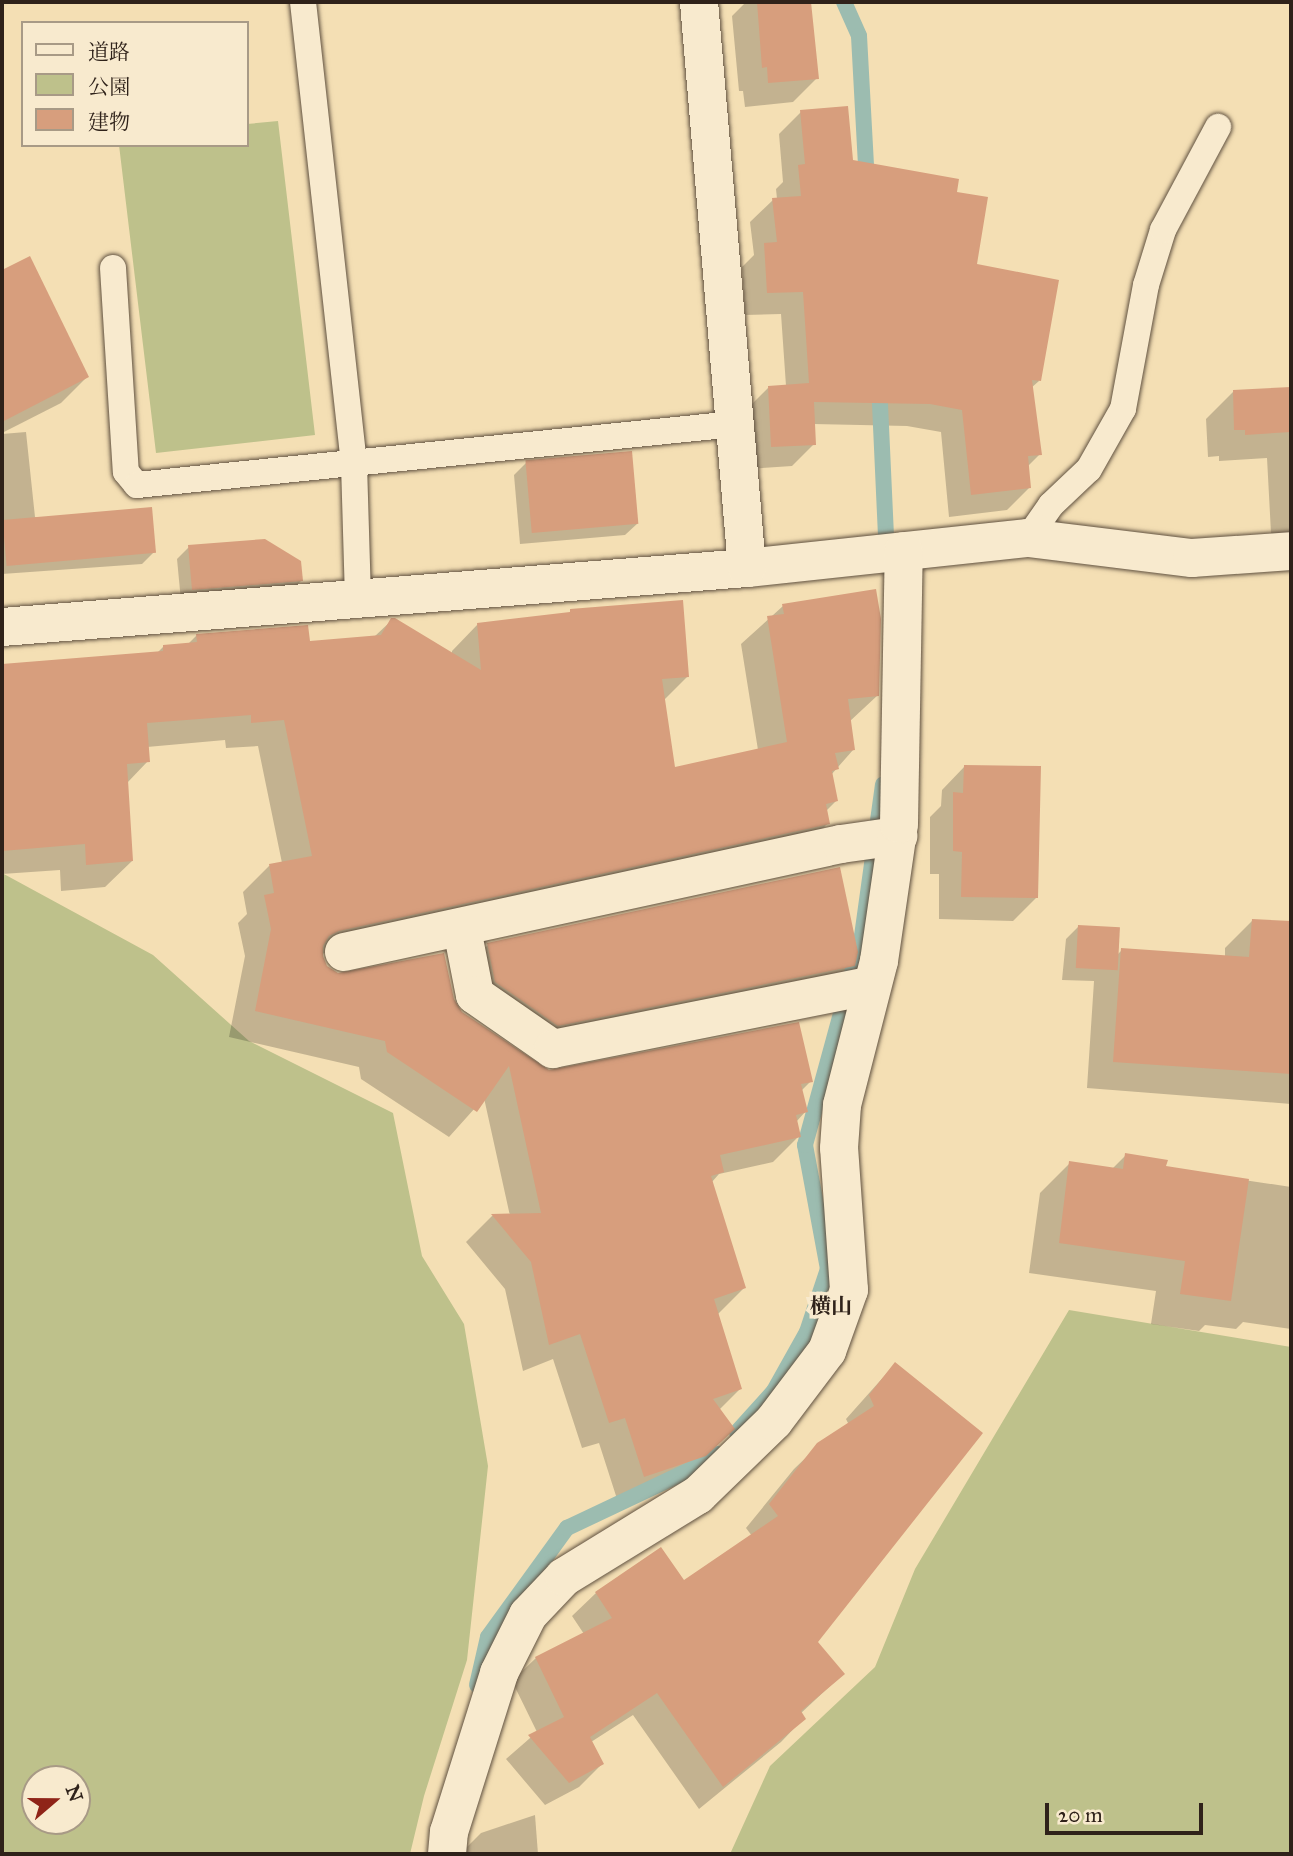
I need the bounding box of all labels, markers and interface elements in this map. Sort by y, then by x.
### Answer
legend [21,21,248,147]
text: 道路 [88,39,130,65]
text: 公園 [88,74,130,100]
text: 建物 [88,109,130,135]
district label: 横山 [810,1293,852,1319]
north arrow [21,1765,91,1835]
text: N [61,1782,88,1805]
scale bar [1048,1790,1206,1834]
text: 20 m [1058,1802,1103,1828]

